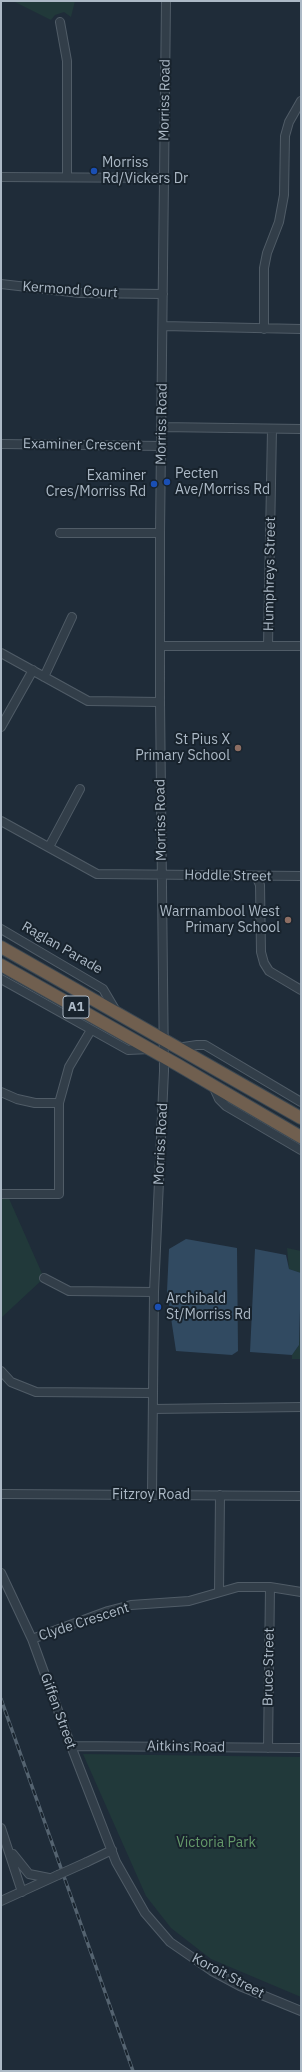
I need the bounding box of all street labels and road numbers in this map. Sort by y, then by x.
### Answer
street label: Morriss Road [156,59,174,141]
street label: Kermond Court [22,278,118,302]
street label: Morriss Road [153,383,171,465]
street label: Examiner Crescent [23,436,141,454]
street label: Humphreys Street [261,517,279,631]
street label: Morriss Road [152,779,170,861]
street label: Hoddle Street [184,867,272,885]
street label: Raglan Parade [19,918,105,978]
road number: A1 [63,996,89,1018]
street label: Morriss Road [150,1103,172,1185]
street label: Fitzroy Road [112,1487,190,1503]
street label: Clyde Crescent [37,1599,131,1645]
street label: Bruce Street [260,1628,278,1706]
street label: Giffen Street [36,1671,80,1751]
street label: Aitkins Road [147,1738,225,1756]
street label: Koroit Street [189,1950,267,2002]

